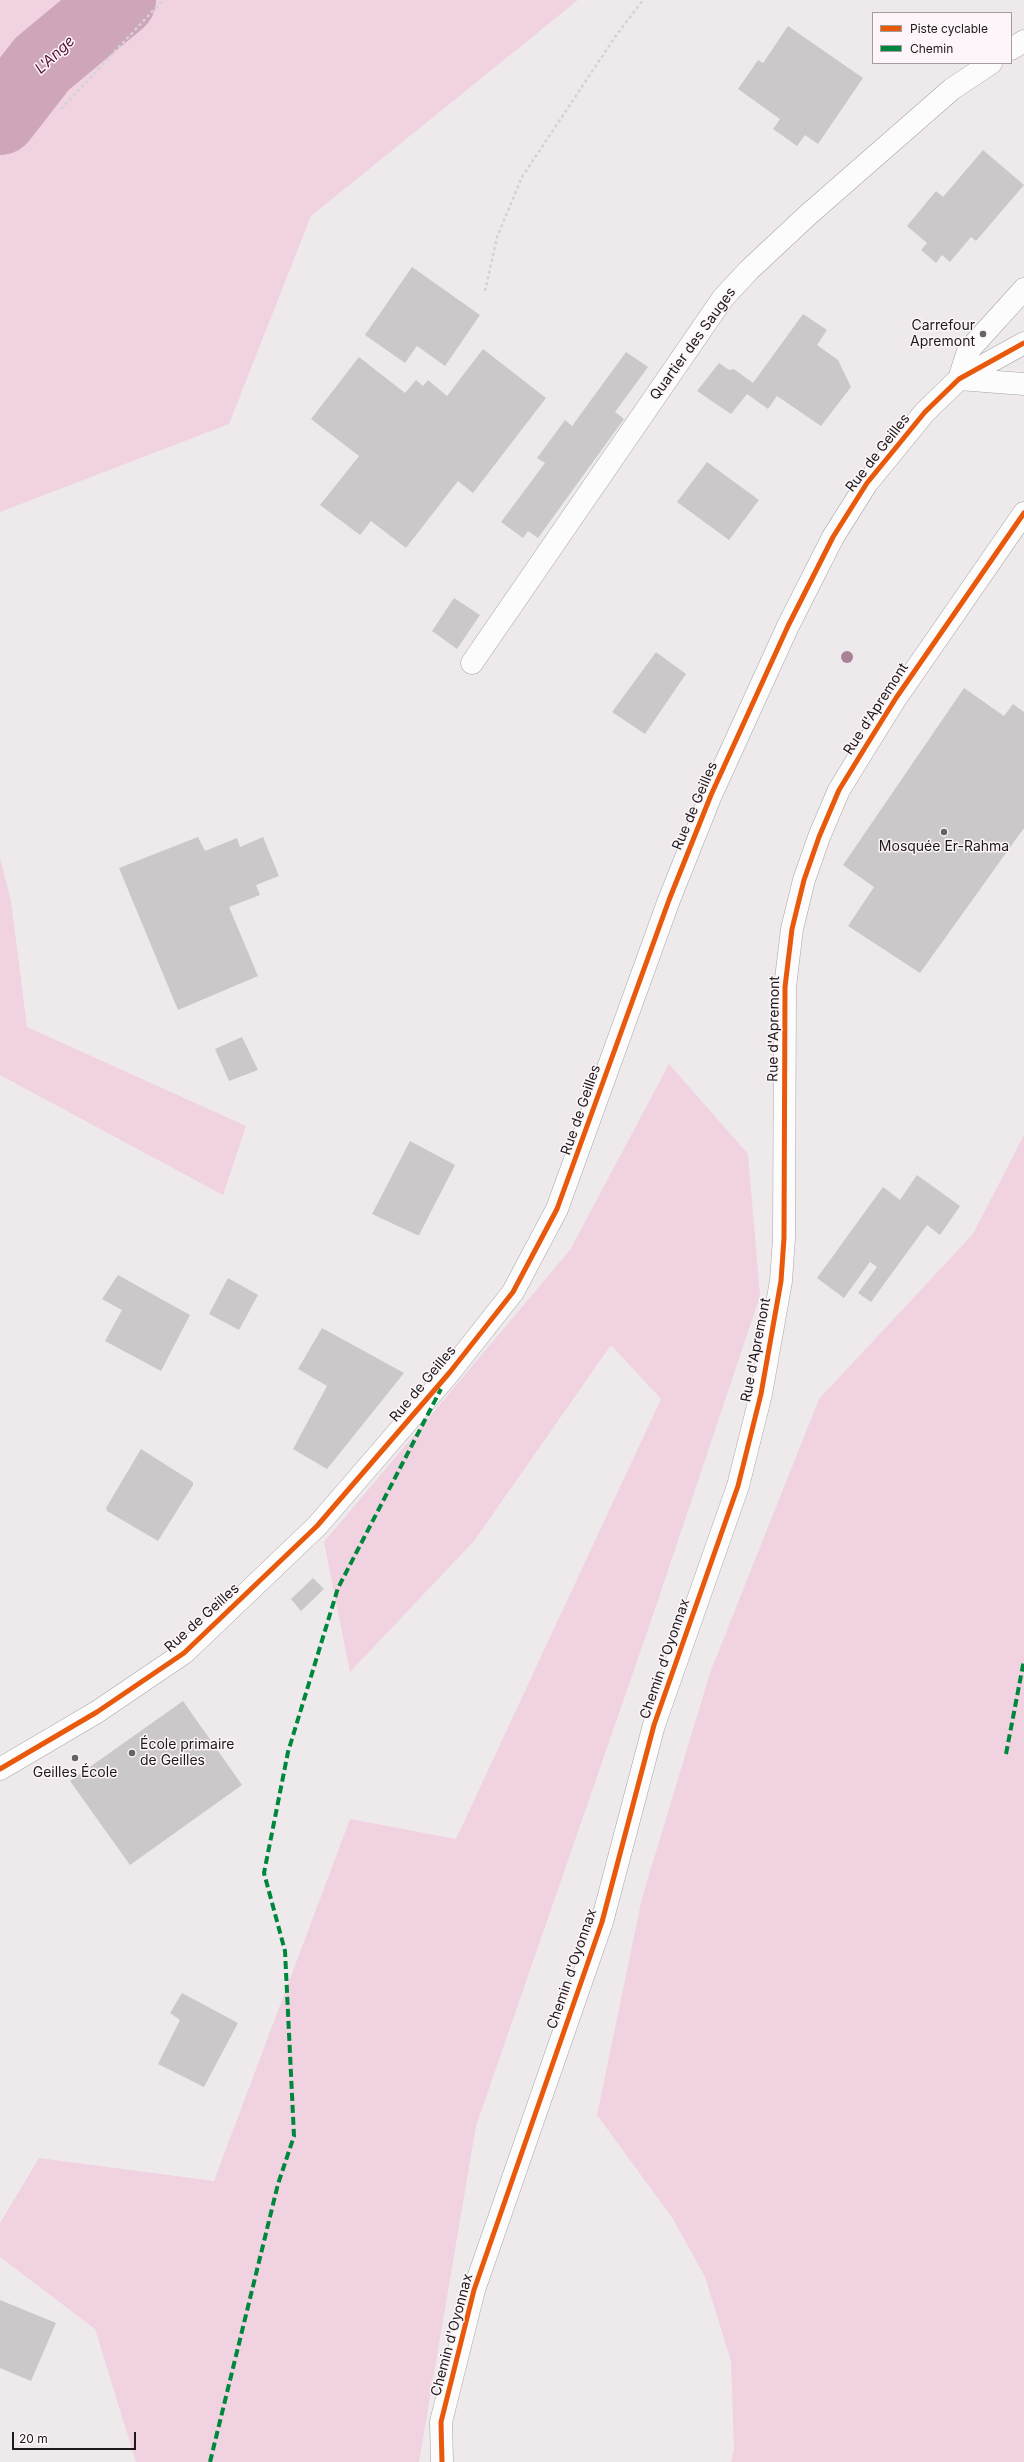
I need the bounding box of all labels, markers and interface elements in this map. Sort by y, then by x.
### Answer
legend [872,12,1012,64]
text: Piste cyclable [910,21,988,36]
water label: L'Ange [31,32,79,78]
text: Chemin [910,41,953,56]
street label: Quartier des Sauges [647,284,739,404]
place label: Carrefour Apremont [910,318,975,350]
marker: Carrefour Apremont [978,329,988,339]
street label: Rue de Geilles [842,411,914,495]
street label: Rue d'Apremont [840,660,912,758]
street label: Rue de Geilles [669,759,721,853]
marker: Mosquée Er-Rahma [939,827,949,837]
place label: Mosquée Er-Rahma [879,839,1009,855]
street label: Rue d'Apremont [765,976,783,1082]
street label: Rue de Geilles [558,1063,604,1157]
street label: Rue d'Apremont [738,1296,774,1404]
street label: Rue de Geilles [386,1342,460,1426]
street label: Rue de Geilles [161,1580,243,1656]
street label: Chemin d'Oyonnax [637,1597,693,1721]
place label: École primaire de Geilles [140,1737,234,1770]
marker: École primaire de Geilles [127,1748,137,1758]
marker: Geilles École [70,1753,80,1763]
place label: Geilles École [33,1765,117,1781]
street label: Chemin d'Oyonnax [544,1907,600,2031]
street label: Chemin d'Oyonnax [428,2272,476,2398]
scale bar [14,2424,138,2450]
text: 20 m [19,2431,48,2446]

